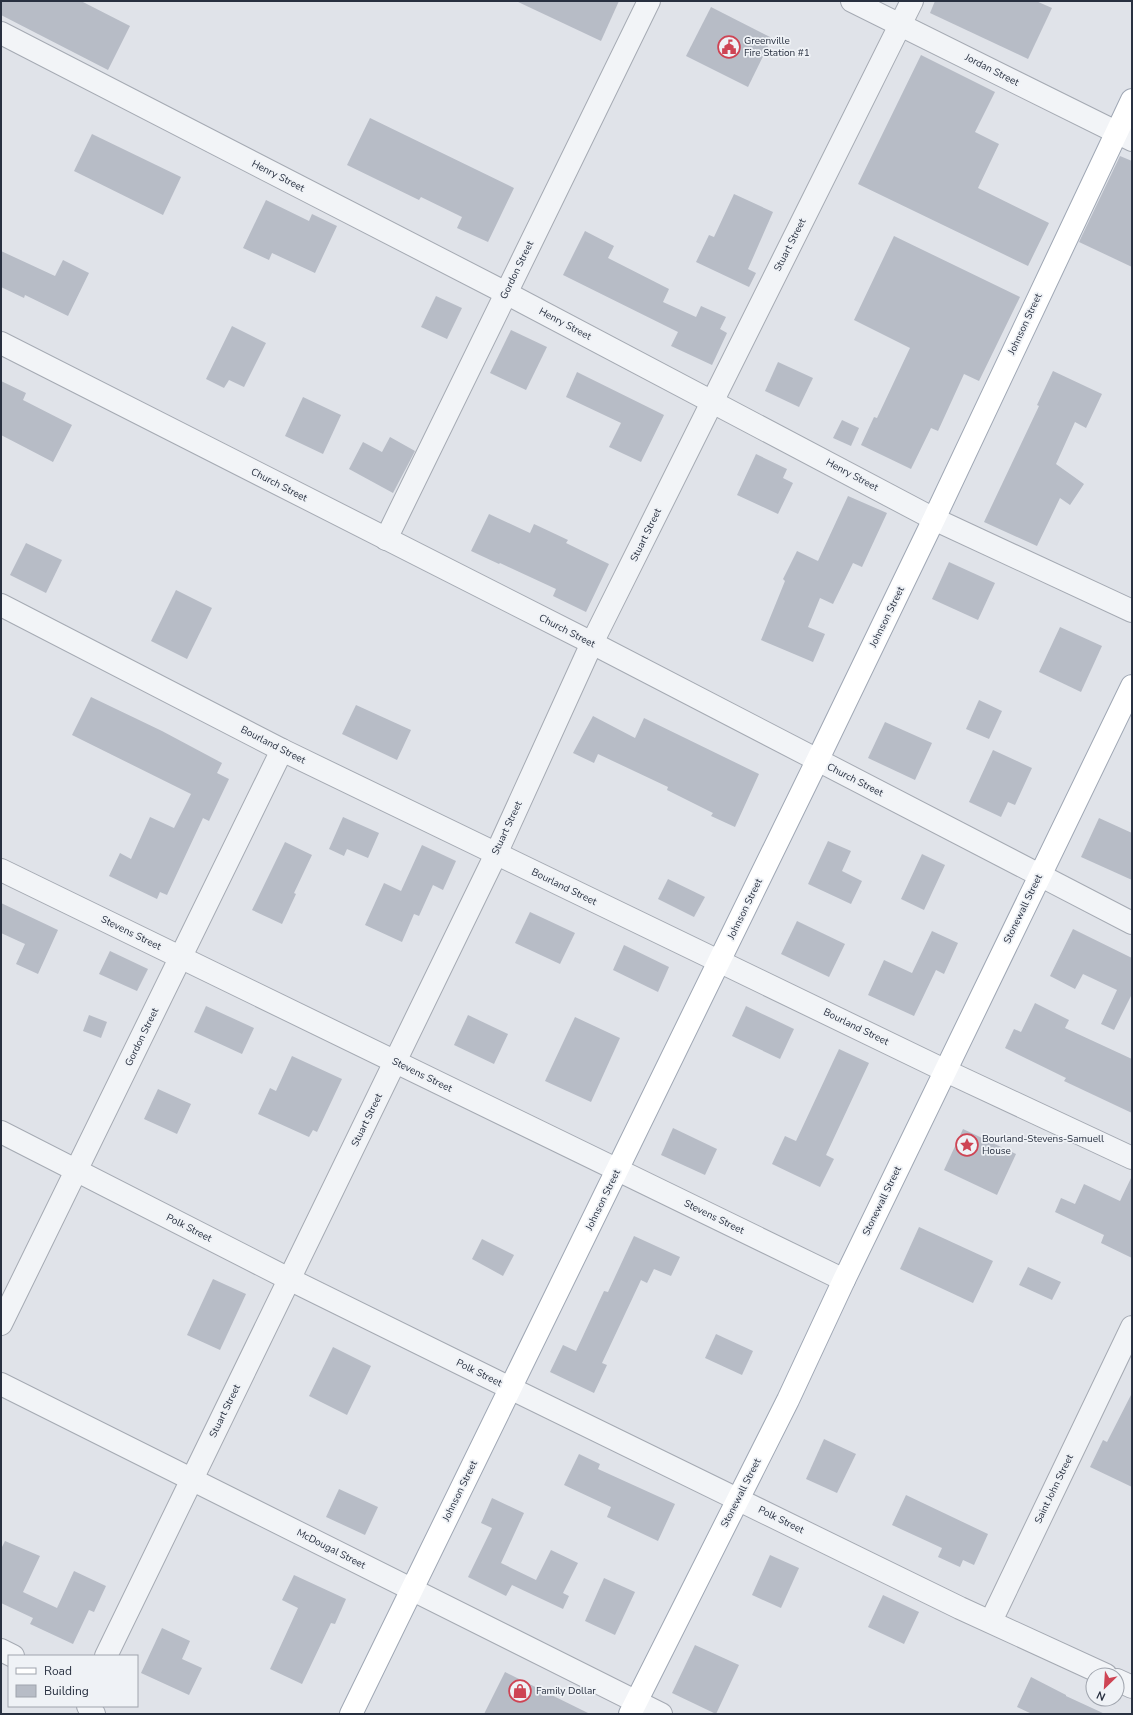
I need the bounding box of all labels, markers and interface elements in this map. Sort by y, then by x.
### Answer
public building icon: Greenville Fire Station #1 [716,34,742,60]
place label: Greenville Fire Station #1 [744,34,810,60]
street label: Jordan Street [962,50,1022,90]
street label: Henry Street [249,157,307,196]
street label: Stuart Street [771,216,810,274]
street label: Gordon Street [497,238,537,301]
street label: Johnson Street [1004,291,1046,358]
street label: Henry Street [536,304,594,344]
street label: Henry Street [823,455,881,495]
street label: Church Street [248,465,310,505]
street label: Stuart Street [627,506,665,564]
street label: Johnson Street [866,584,908,651]
street label: Church Street [536,611,598,651]
street label: Bourland Street [238,723,308,768]
street label: Church Street [824,760,886,800]
street label: Stuart Street [488,798,526,857]
street label: Bourland Street [529,865,599,909]
street label: Stonewall Street [1000,872,1046,946]
street label: Johnson Street [724,876,766,943]
street label: Stevens Street [98,912,164,954]
street label: Gordon Street [122,1005,162,1068]
street label: Bourland Street [821,1005,891,1049]
street label: Stevens Street [389,1054,455,1096]
street label: Stuart Street [348,1091,386,1149]
place icon: Bourland-Stevens-Samuell House [954,1132,980,1158]
place label: Bourland-Stevens-Samuell House [982,1132,1104,1158]
street label: Stonewall Street [859,1164,905,1238]
street label: Johnson Street [582,1167,624,1234]
street label: Stevens Street [681,1196,747,1238]
street label: Polk Street [164,1211,215,1246]
street label: Polk Street [454,1356,505,1390]
street label: Stuart Street [206,1382,244,1440]
street label: Saint John Street [1031,1452,1077,1526]
street label: Stonewall Street [718,1456,765,1530]
street label: Johnson Street [439,1458,481,1525]
street label: Polk Street [756,1503,807,1537]
street label: McDougal Street [294,1526,368,1573]
legend [8,1655,138,1707]
text: Road [44,1663,72,1679]
north arrow [1085,1667,1125,1707]
shop icon: Family Dollar [507,1678,533,1704]
text: Building [44,1683,89,1699]
place label: Family Dollar [536,1684,596,1698]
text: N [1094,1687,1108,1704]

